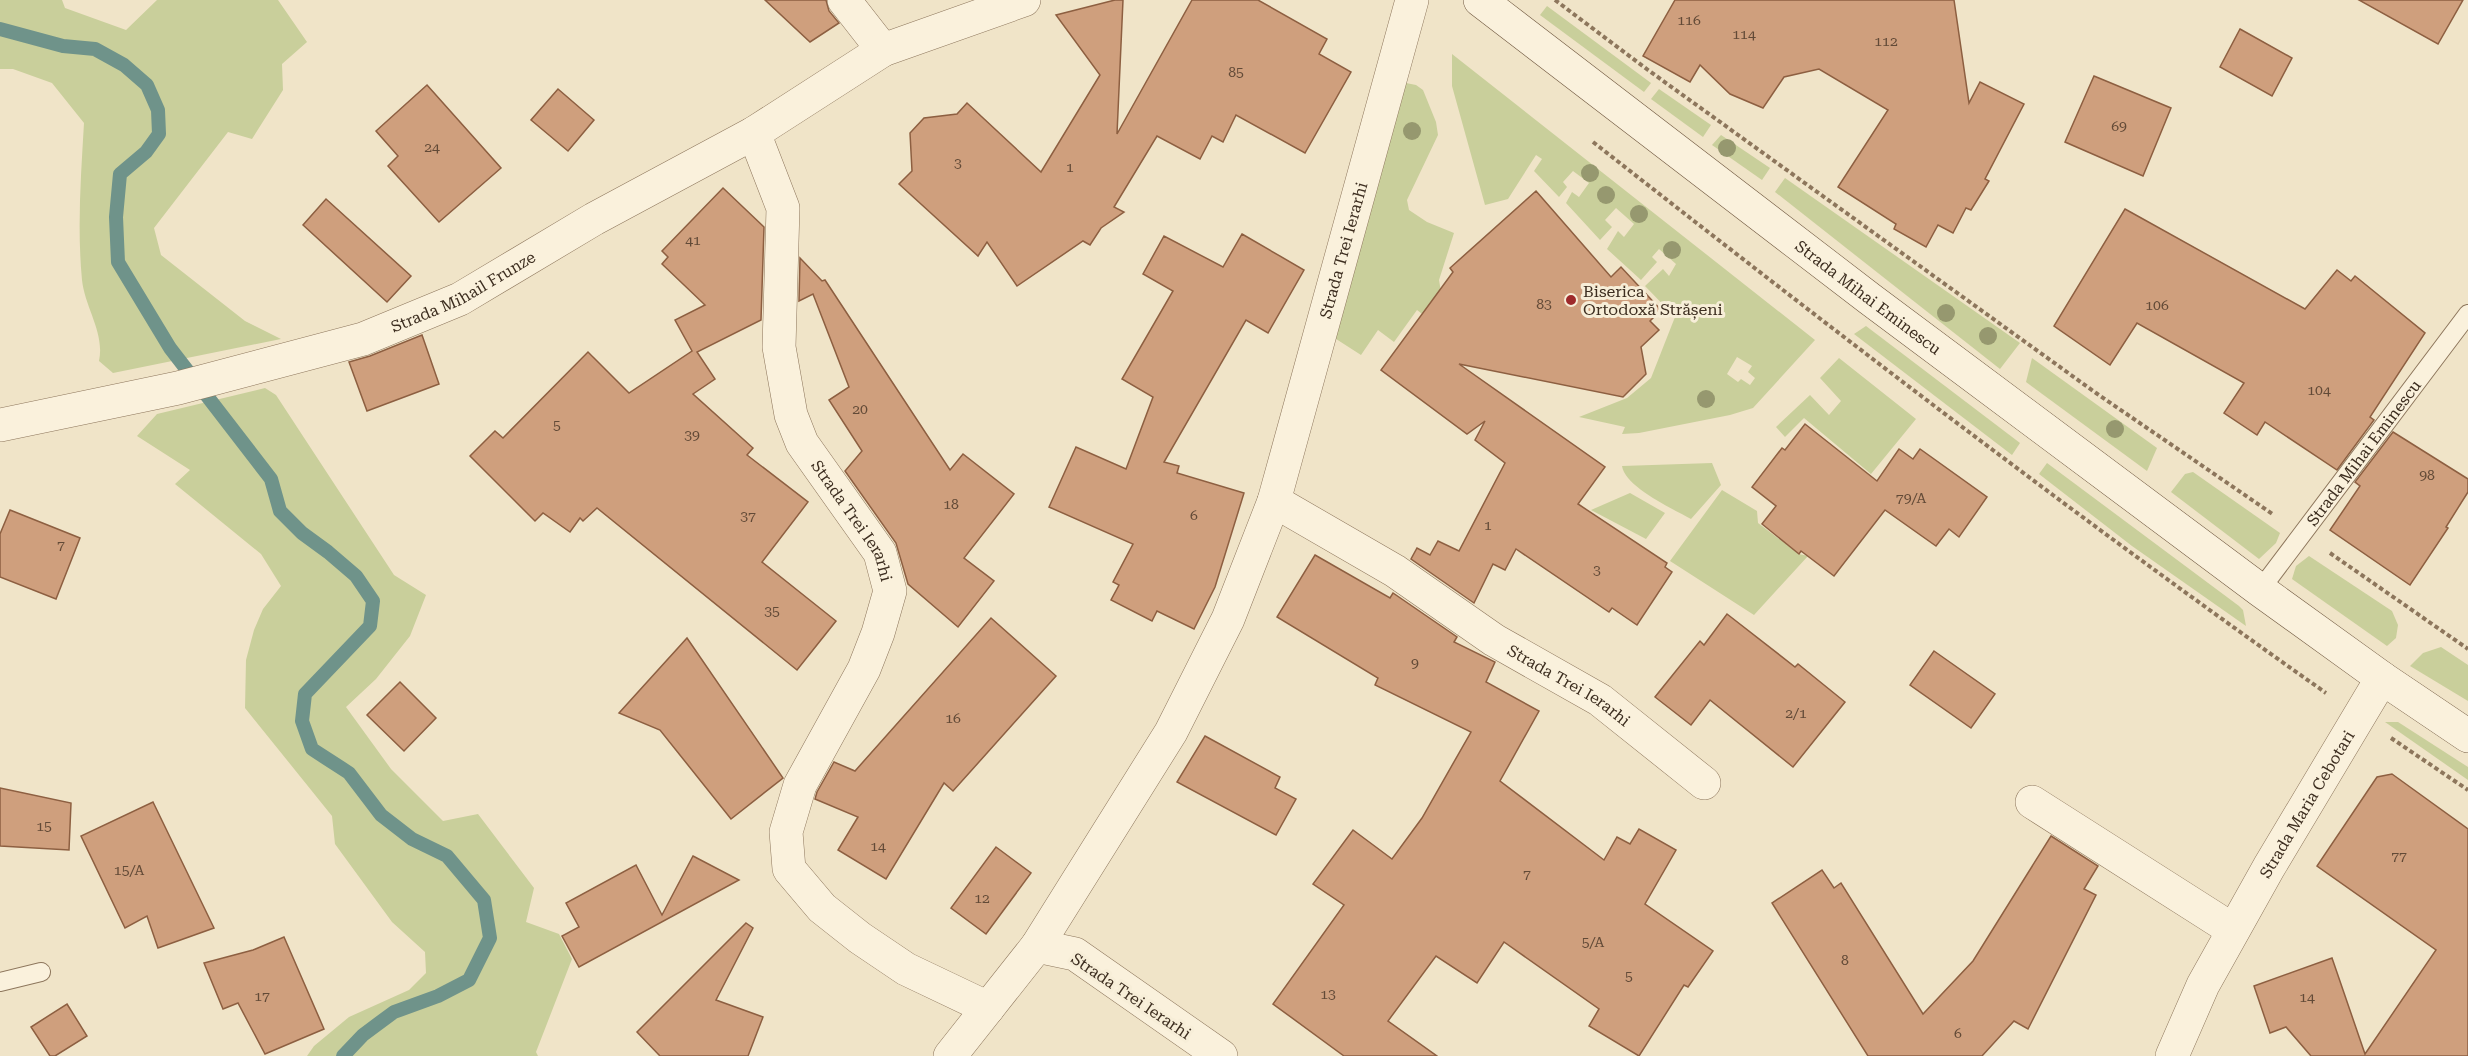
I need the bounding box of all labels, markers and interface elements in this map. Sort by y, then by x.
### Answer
house number: 116 [1677,12,1701,28]
house number: 114 [1732,26,1756,42]
house number: 112 [1874,33,1898,49]
house number: 85 [1228,64,1244,80]
house number: 69 [2111,118,2127,134]
house number: 24 [424,139,440,155]
house number: 3 [954,155,962,171]
house number: 1 [1066,159,1074,175]
street label: Strada Trei Ierarhi [1315,180,1371,321]
house number: 41 [685,232,701,248]
street label: Strada Mihai Eminescu [1792,236,1945,358]
street label: Strada Mihail Frunze [388,247,539,336]
place label: Biserica Ortodoxă Strășeni [1583,282,1723,320]
marker: Biserica Ortodoxă Strășeni [1564,293,1578,307]
house number: 83 [1536,296,1552,312]
house number: 106 [2145,297,2169,313]
street label: Strada Mihai Eminescu [2302,376,2425,529]
house number: 104 [2307,382,2331,398]
house number: 20 [852,401,868,417]
house number: 5 [553,417,561,433]
house number: 39 [684,427,700,443]
street label: Strada Trei Ierarhi [808,456,897,583]
house number: 98 [2419,467,2435,483]
house number: 79/A [1896,490,1926,506]
house number: 18 [943,496,959,512]
house number: 6 [1190,507,1198,523]
house number: 37 [740,508,756,524]
house number: 1 [1484,517,1492,533]
house number: 7 [57,537,65,553]
house number: 3 [1593,562,1601,578]
house number: 35 [764,603,780,619]
street label: Strada Trei Ierarhi [1504,640,1634,730]
house number: 9 [1411,655,1419,671]
house number: 2/1 [1785,705,1807,721]
house number: 16 [945,710,961,726]
street label: Strada Maria Cebotari [2255,727,2358,881]
house number: 15 [36,818,52,834]
house number: 14 [870,838,886,854]
house number: 77 [2391,848,2407,864]
house number: 15/A [114,862,144,878]
house number: 7 [1523,866,1531,882]
house number: 12 [974,890,990,906]
house number: 5/A [1582,934,1604,950]
street label: Strada Trei Ierarhi [1067,949,1195,1043]
house number: 8 [1841,952,1849,968]
house number: 5 [1625,968,1633,984]
house number: 13 [1320,986,1336,1002]
house number: 17 [254,988,270,1004]
house number: 14 [2299,989,2315,1005]
house number: 6 [1954,1025,1962,1041]

